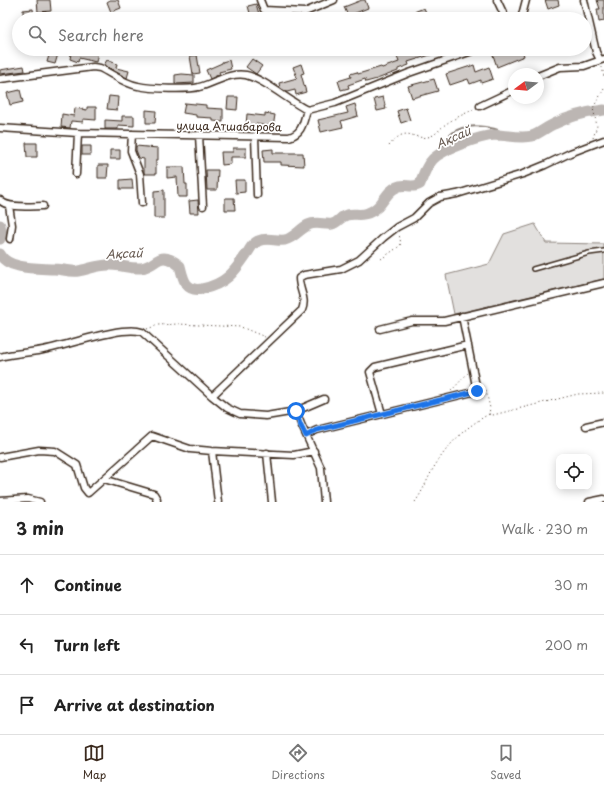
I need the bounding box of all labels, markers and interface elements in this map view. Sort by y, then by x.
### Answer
search box [12,12,592,56]
icon: search [26,23,48,45]
text: Search here [58,23,144,46]
north arrow [508,68,544,104]
street label: улица Атшабарова [176,117,282,135]
water label: Ақсай [433,121,475,153]
water label: Ақсай [105,243,145,263]
route end [468,382,486,400]
route start [287,402,305,420]
map controls [556,454,592,490]
button: locate [556,454,592,490]
text: 3 min [16,515,64,541]
text: Walk · 230 m [501,519,588,538]
text: Continue [54,573,122,596]
icon: ahead [16,574,38,596]
text: 30 m [554,575,588,594]
text: Turn left [54,633,120,656]
icon: left [16,634,38,656]
text: 200 m [545,635,588,654]
text: Arrive at destination [54,693,215,716]
icon: arrive [16,694,38,716]
tab: Map [83,742,106,783]
tab: Directions [271,742,325,783]
tab: Saved [490,742,521,783]

